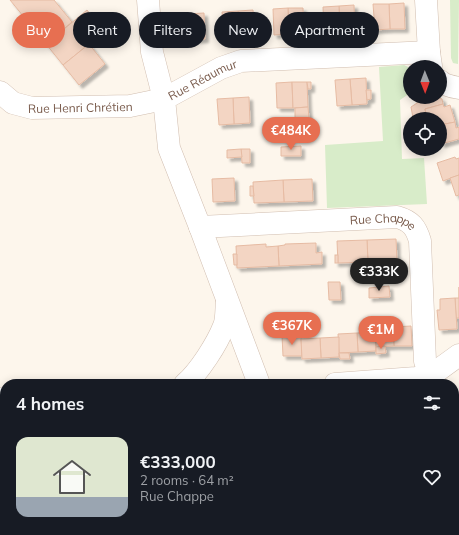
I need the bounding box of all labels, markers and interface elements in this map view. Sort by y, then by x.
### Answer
chip: Buy [12,12,65,48]
chip: Rent [73,12,131,48]
chip: Filters [139,12,206,48]
chip: New [214,12,272,48]
chip: Apartment [280,12,379,48]
street label: Rue Réaumur [165,55,239,103]
north arrow [403,60,447,104]
map controls [403,60,447,156]
street label: Rue Henri Chrétien [28,98,133,116]
button: locate [403,112,447,156]
pin: €484K [263,117,319,151]
text: €484K [271,122,311,138]
street label: Rue Chappe [349,210,420,233]
pin: €333K [351,258,407,292]
text: €333K [359,263,399,279]
pin: €367K [264,312,320,346]
pin: €1M [362,316,400,350]
text: €367K [272,317,312,333]
text: €1M [368,321,394,337]
icon: filters [421,392,443,414]
text: 4 homes [16,393,84,414]
text: €333,000 [140,451,216,472]
icon: home [48,453,96,501]
icon: heart [421,466,443,488]
text: 2 rooms · 64 m² [140,472,234,488]
text: Rue Chappe [140,488,214,504]

